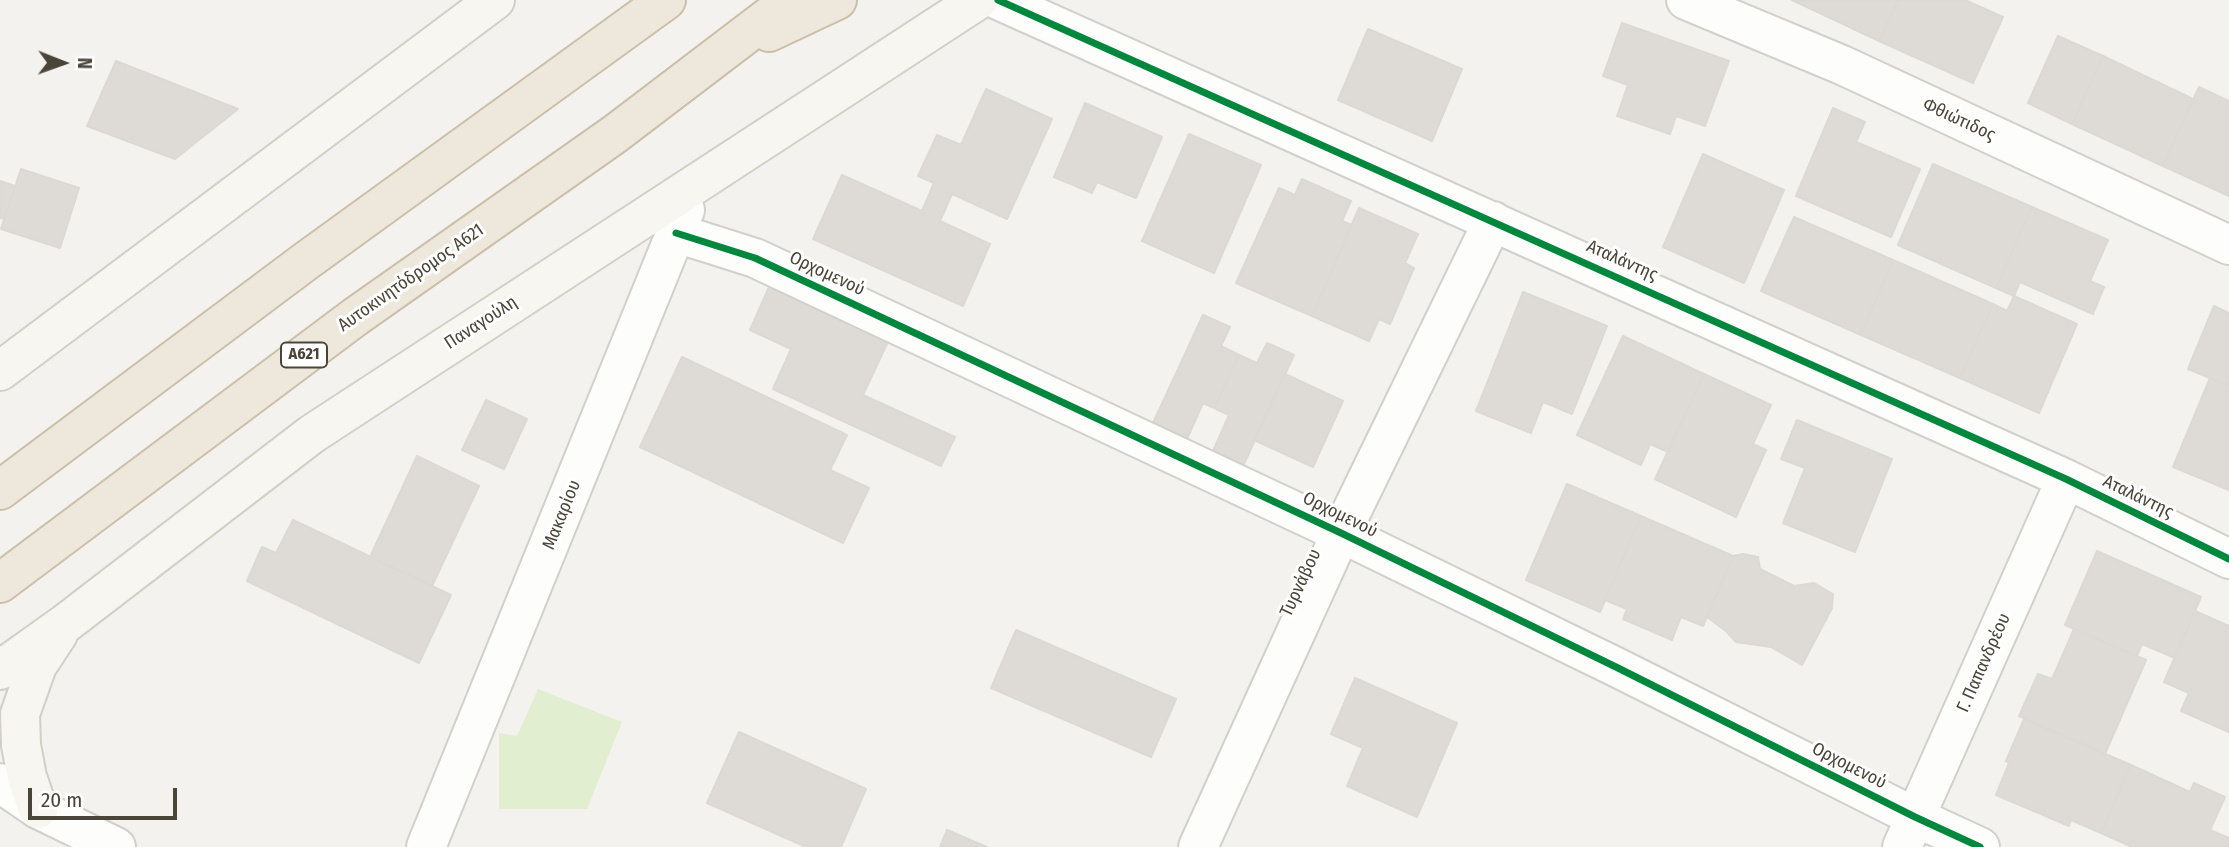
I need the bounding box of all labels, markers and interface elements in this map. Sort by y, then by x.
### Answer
north arrow [28,28,98,98]
text: N [73,57,96,69]
street label: Φθιώτιδος [1919,94,1999,146]
street label: Αυτοκινητόδρομος Α621 [334,219,488,337]
street label: Αταλάντης [1583,236,1661,286]
street label: Ορχομενού [786,247,868,301]
street label: Παναγούλη [441,292,521,354]
road number: Α621 [281,342,327,368]
street label: Αταλάντης [2099,471,2177,523]
street label: Μακαρίου [538,477,586,553]
street label: Ορχομενού [1299,488,1381,542]
street label: Τυρνάβου [1276,546,1326,620]
street label: Γ. Παπανδρέου [1953,610,2015,716]
street label: Ορχομενού [1808,738,1890,794]
scale bar [32,774,180,818]
text: 20 m [41,787,82,813]

